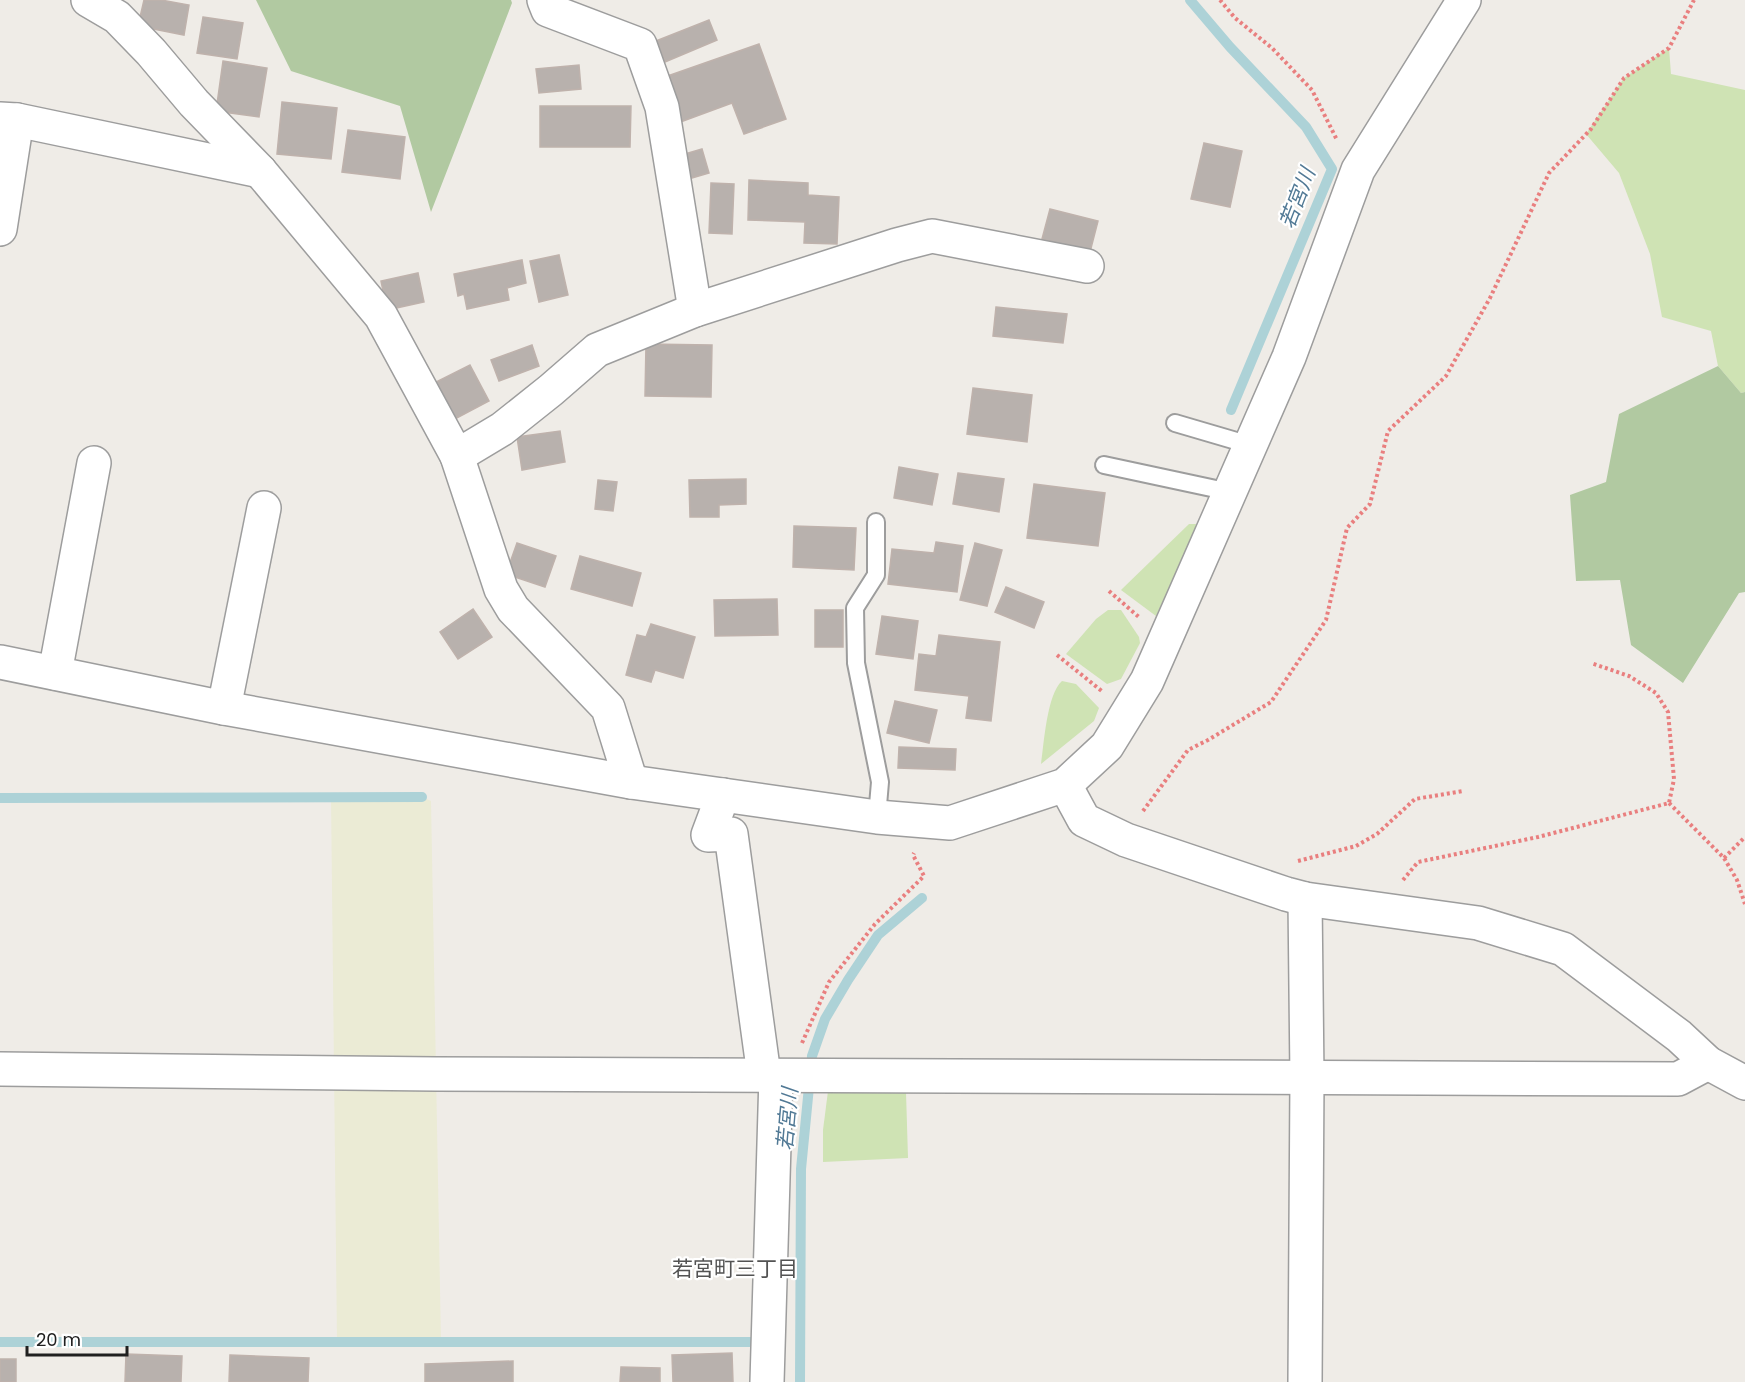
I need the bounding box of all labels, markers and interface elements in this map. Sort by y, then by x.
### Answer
water label: 若宮川 [1272,162,1323,233]
water label: 若宮川 [770,1084,804,1152]
district label: 若宮町三丁目 [672,1254,798,1283]
scale bar [27,1319,128,1357]
text: 20 m [36,1327,81,1352]

